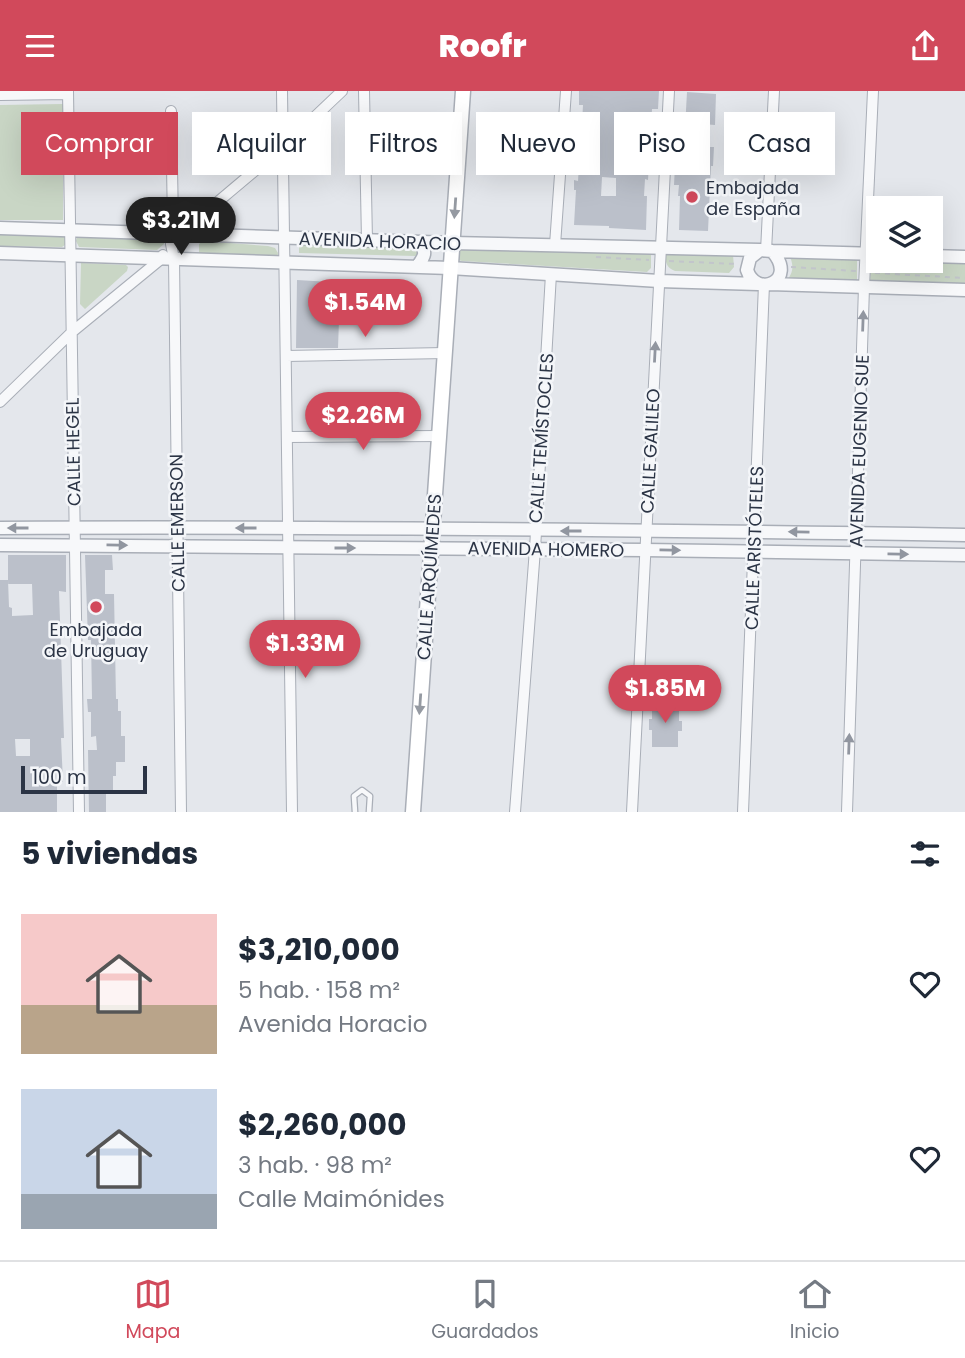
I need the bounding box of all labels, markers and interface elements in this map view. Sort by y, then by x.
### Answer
text: Roofr [438,23,527,68]
icon: menu [21,27,59,65]
icon: share [906,27,944,65]
chip: Comprar [21,112,178,175]
chip: Alquilar [192,112,331,175]
chip: Filtros [345,112,462,175]
chip: Nuevo [476,112,600,175]
chip: Piso [614,112,710,175]
chip: Casa [724,112,835,175]
place label: Embajada de España [706,175,801,221]
marker: Embajada de España [684,189,700,205]
map controls [866,196,943,273]
button: layers [866,196,943,273]
pin: $3.21M [124,197,238,257]
one-way arrow [449,197,460,219]
text: $3.21M [142,204,220,236]
street label: AVENIDA HORACIO [298,226,462,256]
pin: $1.54M [308,279,422,339]
text: $1.54M [324,286,406,318]
one-way arrow [858,309,869,331]
one-way arrow [650,341,661,363]
street label: CALLE TEMÍSTOCLES [523,352,559,524]
street label: AVENIDA EUGENIO SUE [843,354,875,548]
street label: CALLE GALILEO [634,388,666,514]
pin: $2.26M [306,393,420,452]
street label: CALLE HEGEL [60,397,86,506]
text: $2.26M [321,399,405,431]
street label: CALLE EMERSON [163,454,191,592]
street label: CALLE ARISTÓTELES [739,466,769,630]
street label: CALLE ARQUÍMEDES [411,493,447,661]
one-way arrow [7,522,29,534]
one-way arrow [235,522,257,534]
one-way arrow [560,525,582,537]
one-way arrow [788,526,810,538]
street label: AVENIDA HOMERO [467,535,625,563]
one-way arrow [106,539,128,551]
one-way arrow [334,542,356,554]
one-way arrow [659,544,681,556]
one-way arrow [887,548,909,560]
marker: Embajada de Uruguay [88,599,104,615]
place label: Embajada de Uruguay [44,617,148,663]
pin: $1.33M [248,621,362,680]
text: $1.33M [265,627,345,659]
pin: $1.85M [608,665,722,725]
text: $1.85M [624,672,706,704]
one-way arrow [414,693,425,715]
one-way arrow [844,733,855,755]
scale bar [21,763,147,795]
text: 100 m [32,764,87,791]
text: 5 viviendas [21,832,198,875]
icon: filters [906,835,944,873]
text: $3,210,000 [238,928,400,971]
icon: home [77,942,161,1026]
icon: heart [906,965,944,1003]
text: 5 hab. · 158 m² [238,974,400,1006]
text: Avenida Horacio [238,1008,427,1040]
text: $2,260,000 [238,1103,407,1146]
icon: home [77,1117,161,1201]
icon: heart [906,1140,944,1178]
text: 3 hab. · 98 m² [238,1149,392,1181]
text: Calle Maimónides [238,1183,445,1215]
tab: Mapa [125,1275,180,1346]
tab: Guardados [431,1275,539,1346]
tab: Inicio [790,1275,840,1346]

